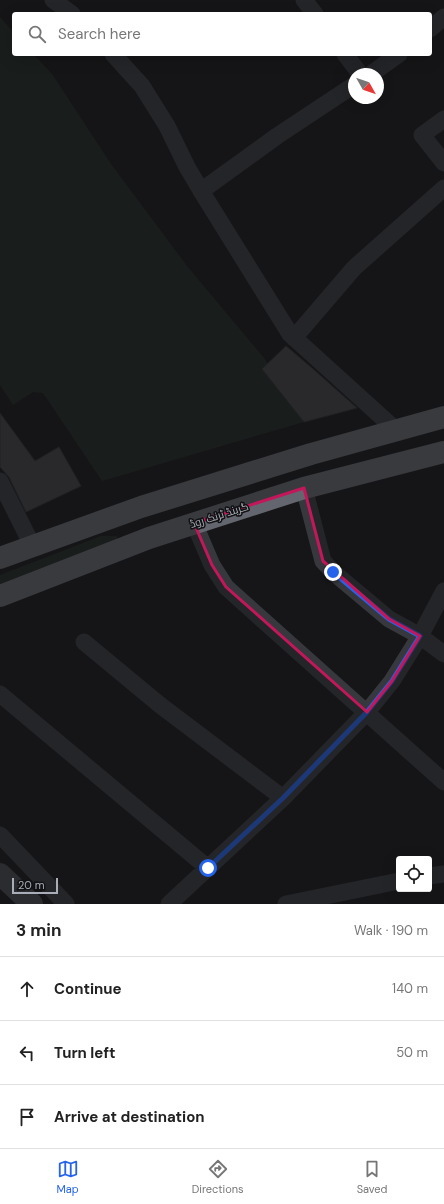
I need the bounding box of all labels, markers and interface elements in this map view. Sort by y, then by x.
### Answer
search box [12,12,432,56]
icon: search [26,23,48,45]
text: Search here [58,24,141,44]
north arrow [348,68,384,104]
street label: گرینڈ ٹرنک روڈ [188,499,250,531]
route end [324,563,342,581]
map controls [396,856,432,892]
button: locate [396,856,432,892]
route start [199,859,217,877]
scale bar [12,876,58,895]
text: 20 m [18,878,44,892]
text: 3 min [16,919,61,941]
text: Walk · 190 m [354,922,428,939]
icon: ahead [16,978,38,1000]
text: Continue [54,979,122,999]
text: 140 m [392,980,428,997]
icon: left [16,1042,38,1064]
text: Turn left [54,1043,115,1063]
text: 50 m [396,1044,428,1061]
icon: arrive [16,1106,38,1128]
text: Arrive at destination [54,1107,205,1127]
tab: Map [57,1158,79,1196]
tab: Directions [192,1158,244,1196]
tab: Saved [357,1158,387,1196]

